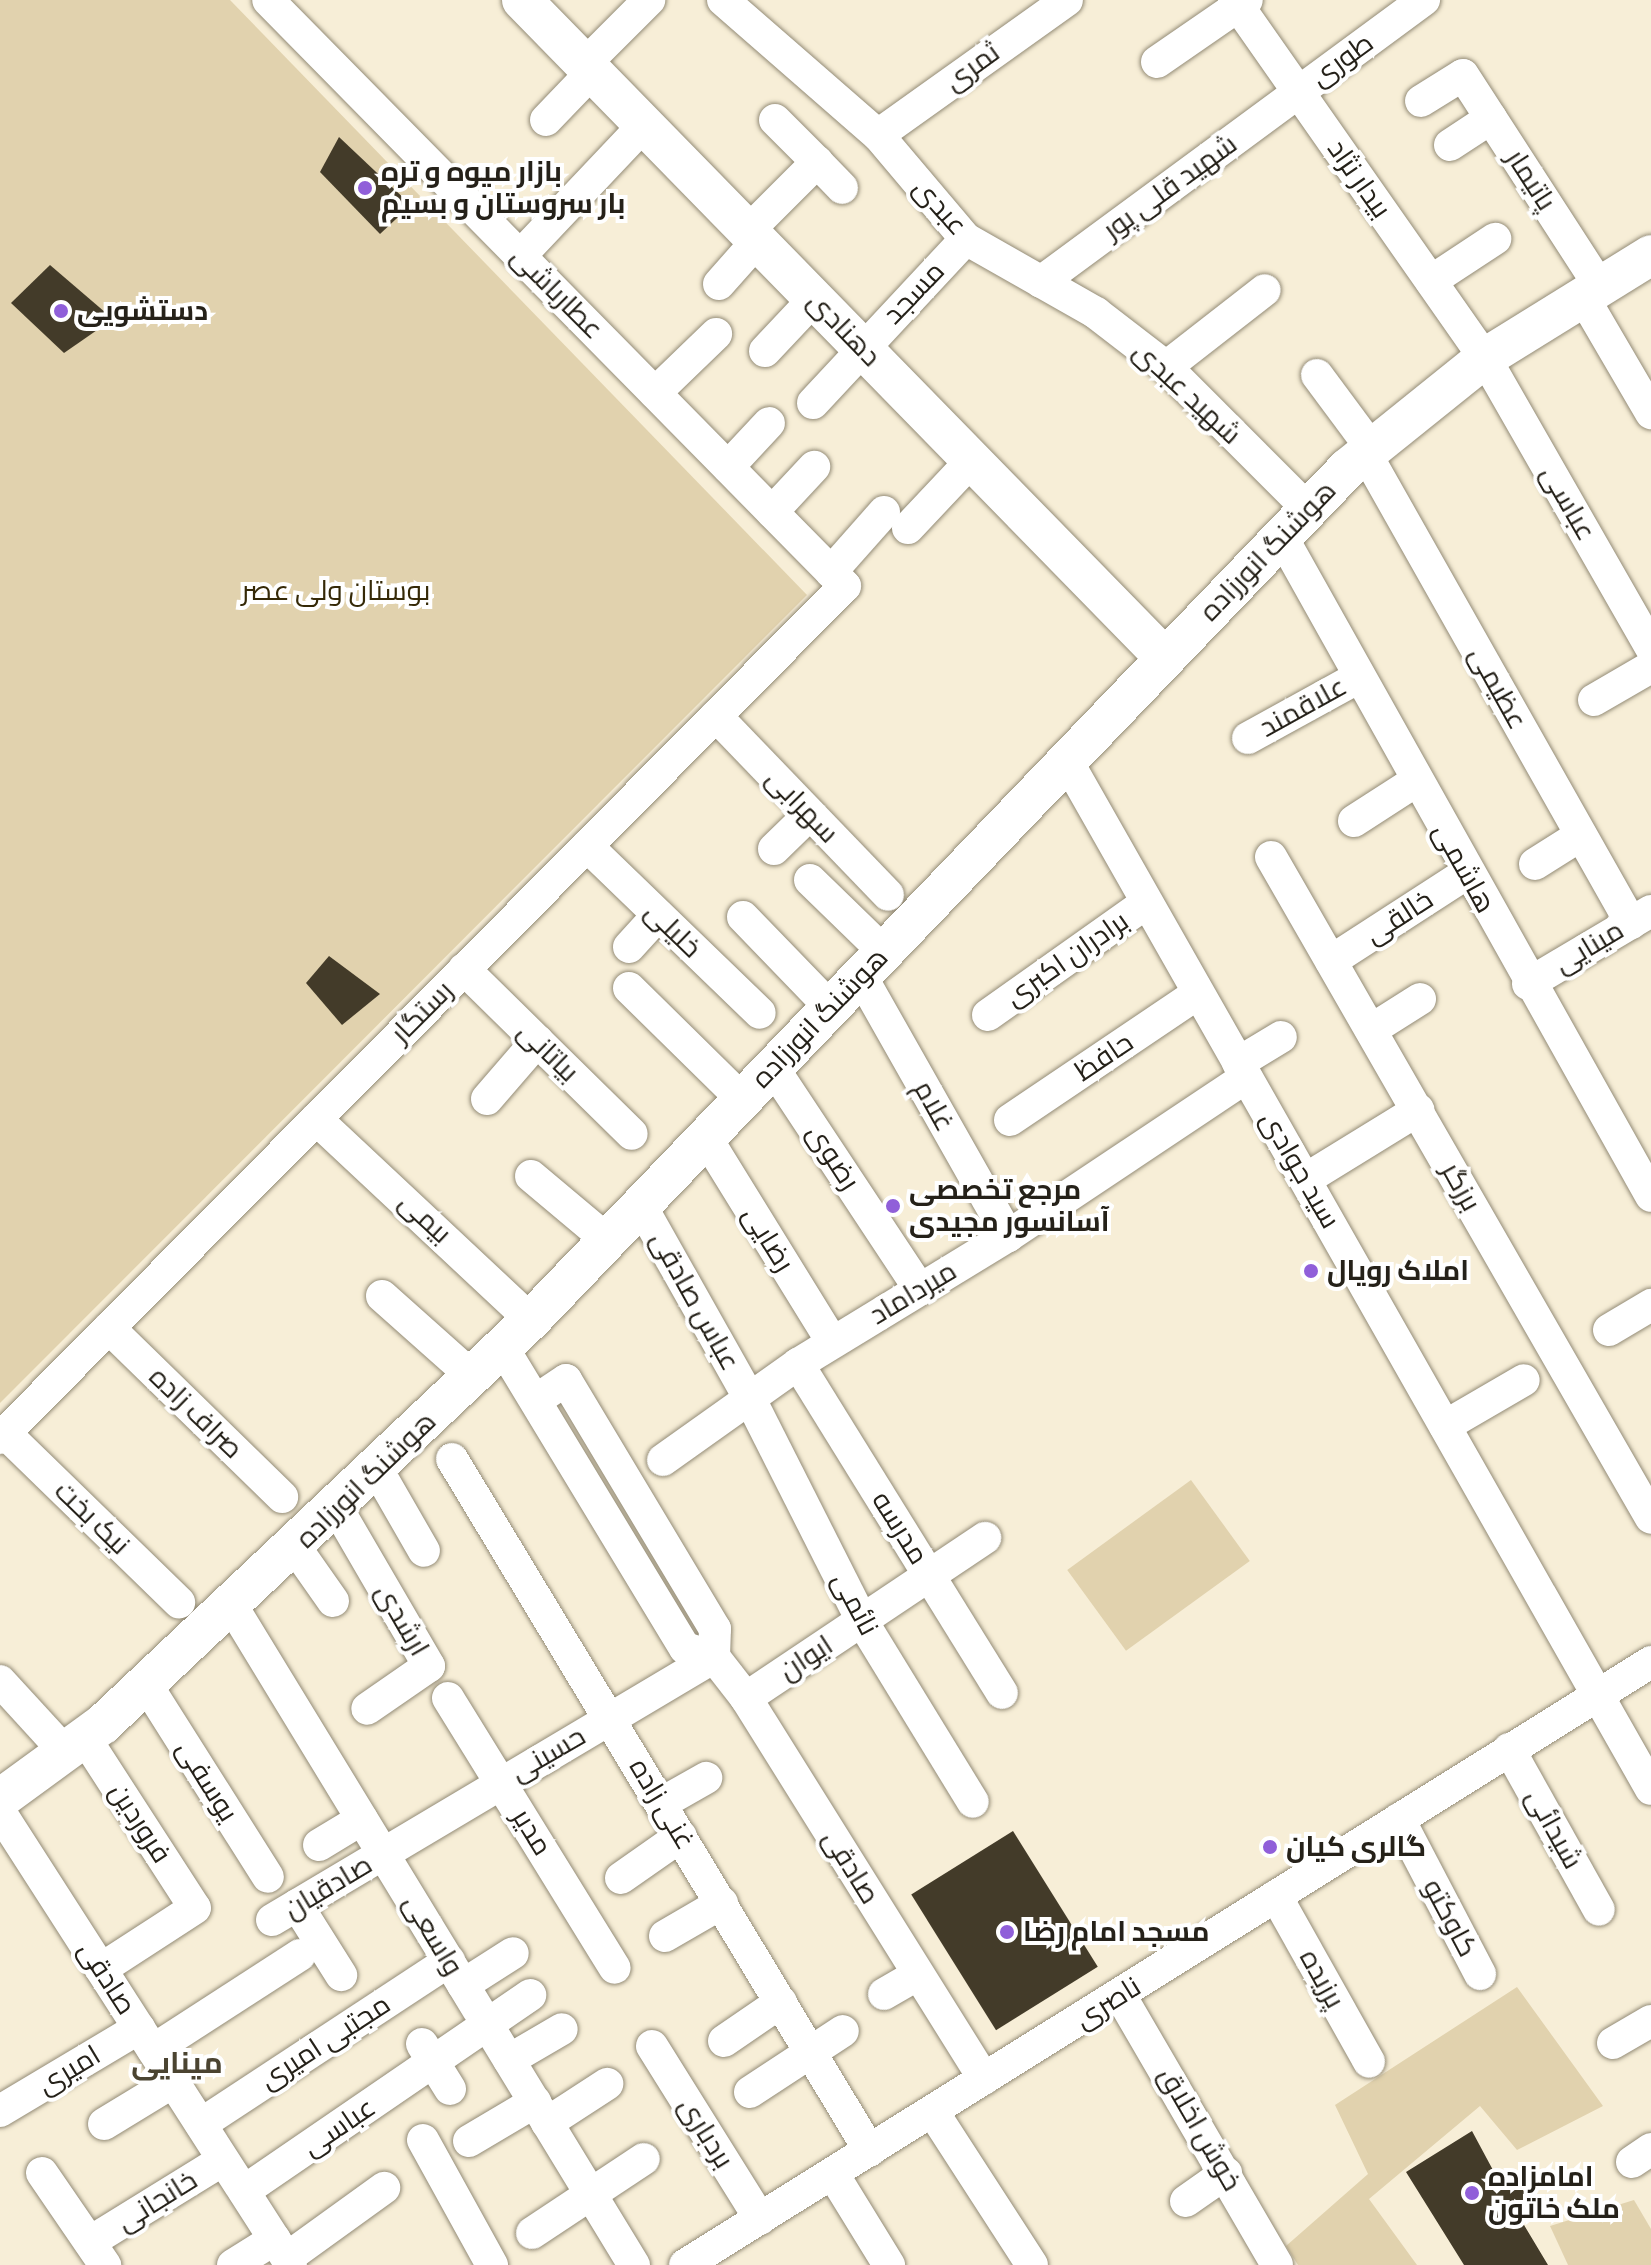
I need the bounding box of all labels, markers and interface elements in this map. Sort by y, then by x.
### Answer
street label: طوری [1304,26,1380,94]
street label: ثمری [938,36,1006,98]
street label: شهید قلی پور [1096,127,1244,247]
street label: بیدار نژاد [1320,133,1398,225]
street label: پاتیمار [1499,143,1563,217]
place label: بازار میوه و تره بار سروستان و بسیم [381,155,626,221]
street label: عبدی [906,172,974,242]
marker: بازار میوه و تره بار سروستان و بسیم [356,179,374,197]
street label: عطارباشی [504,240,610,346]
street label: مسجد [876,255,952,331]
street label: دهنادی [800,285,888,373]
place label: دستشویی [77,294,208,328]
marker: دستشویی [52,302,70,320]
street label: شهید عبدی [1126,335,1248,451]
street label: عباسی [1533,460,1603,546]
street label: هوشنگ انورزاده [1193,474,1343,628]
park label: بوستان ولی عصر [242,574,430,608]
street label: عظیمی [1462,641,1534,735]
street label: علاقمند [1254,669,1352,745]
street label: سهرابی [759,762,845,850]
street label: هاشمی [1426,817,1502,919]
street label: خالقی [1359,883,1439,951]
street label: خلیلی [638,895,708,965]
street label: برادران اکبری [999,904,1135,1014]
street label: مینایی [1548,913,1630,981]
street label: هوشنگ انورزاده [745,941,895,1095]
street label: رستگار [384,974,460,1050]
street label: بیاتانی [510,1015,586,1089]
street label: حافظ [1068,1025,1140,1089]
street label: غلام [906,1075,962,1137]
street label: سید جوادی [1253,1105,1347,1235]
street label: رضوی [799,1118,867,1196]
street label: برزگر [1434,1157,1488,1217]
place label: مرجع تخصصی آسانسور مجیدی [909,1173,1110,1239]
street label: بیمی [392,1185,458,1251]
marker: مرجع تخصصی آسانسور مجیدی [884,1197,902,1215]
street label: رضایی [735,1200,801,1278]
street label: عباس صادقی [643,1226,747,1376]
street label: میرداماد [863,1254,963,1332]
place label: املاک رویال [1327,1254,1469,1288]
marker: املاک رویال [1302,1262,1320,1280]
street label: صراف زاده [142,1360,250,1466]
street label: هوشنگ انورزاده [289,1405,443,1555]
street label: نیک بخت [47,1474,137,1562]
street label: مدرسه [865,1485,935,1571]
street label: نائمی [824,1567,886,1641]
street label: ارشدی [368,1578,436,1662]
street label: ایوان [773,1628,839,1688]
street label: حسینی [505,1719,591,1789]
street label: یوسفی [169,1734,245,1828]
street label: غنی زاده [622,1753,702,1855]
street label: فروردین [102,1777,178,1869]
street label: شیدائی [1518,1783,1590,1875]
street label: مدیر [505,1802,559,1862]
street label: صادقی [815,1824,887,1910]
place label: گالری کیان [1286,1830,1426,1864]
marker: گالری کیان [1261,1838,1279,1856]
street label: صادقیان [278,1848,378,1926]
street label: کاوکتو [1416,1873,1484,1963]
street label: واسعی [396,1888,470,1982]
place label: مسجد امام رضا [1023,1915,1210,1949]
marker: مسجد امام رضا [998,1923,1016,1941]
street label: صادقی [71,1935,143,2021]
street label: پرزیده [1292,1944,1352,2014]
street label: ناصری [1069,1970,1147,2036]
street label: مجتبی امیری [253,1987,397,2097]
street label: امیری [32,2038,106,2102]
district label: مینایی [131,2046,223,2082]
street label: خوش اخلاق [1151,2061,1249,2197]
street label: عباسی [296,2090,382,2164]
street label: بردباری [671,2091,741,2175]
place label: امامزاده ملک خاتون [1488,2160,1620,2226]
street label: خانجانی [111,2163,203,2239]
marker: امامزاده ملک خاتون [1463,2184,1481,2202]

